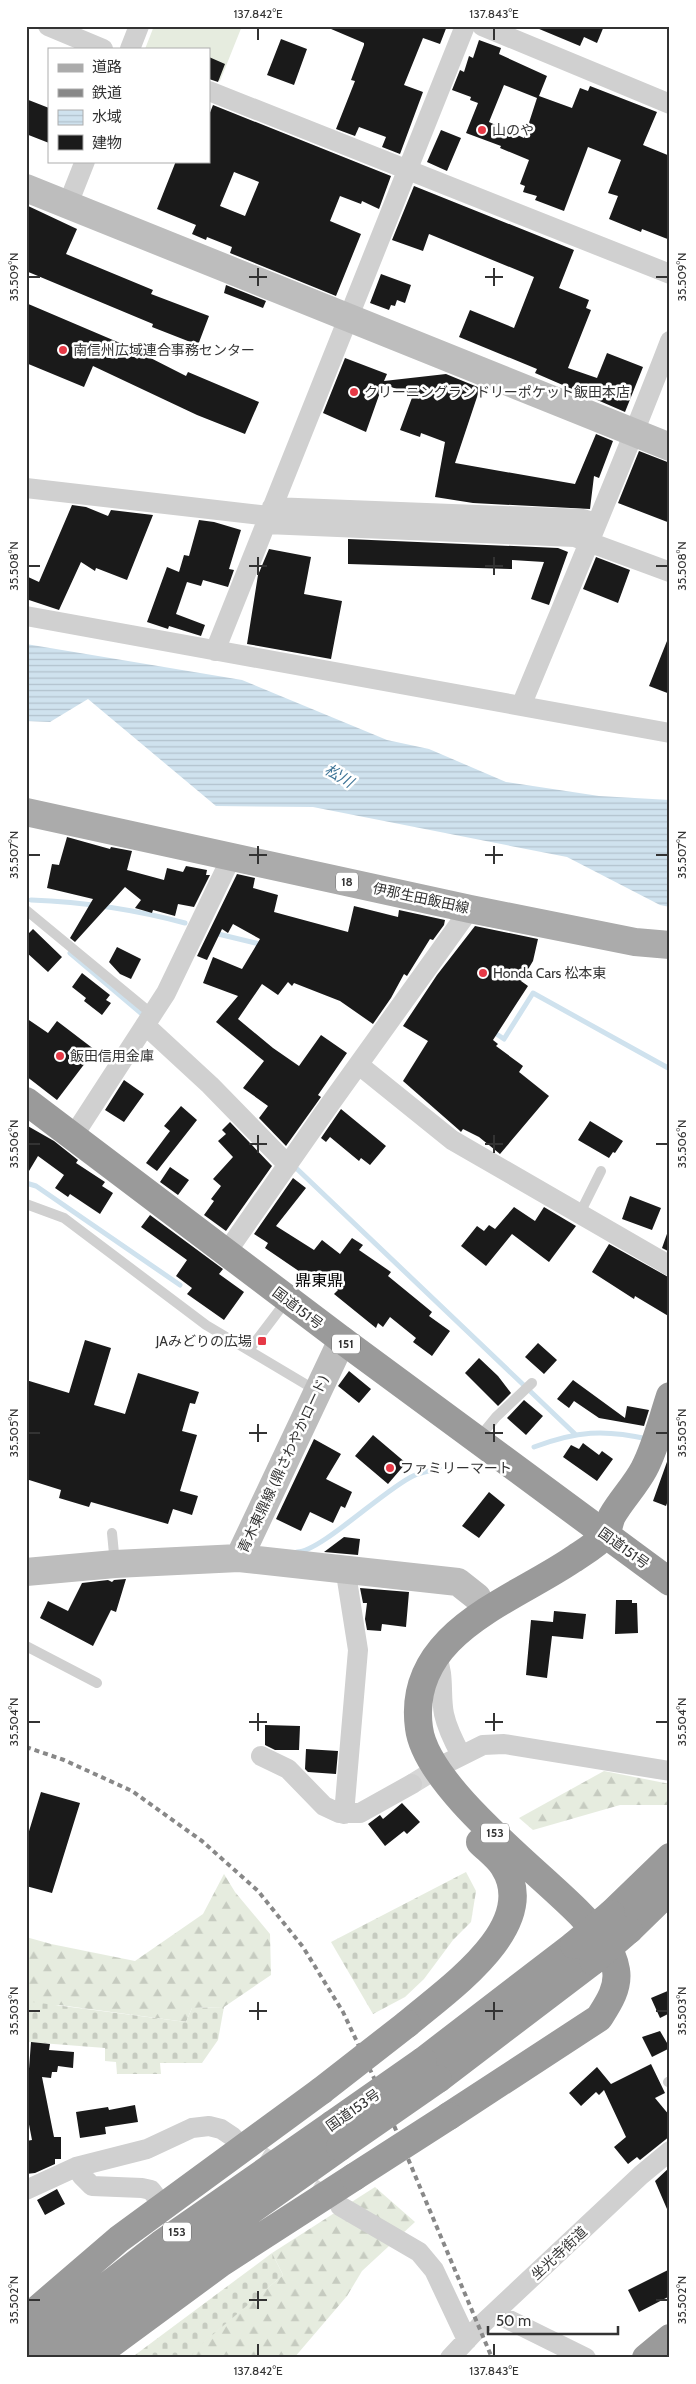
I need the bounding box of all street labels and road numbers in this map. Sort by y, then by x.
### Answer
road number: 18 [336,872,358,892]
street label: 伊那生田飯田線 [371,879,471,917]
street label: 国道151号 [269,1283,327,1333]
road number: 151 [332,1335,360,1354]
street label: 青木東鼎線 (鼎さわやかロード) [234,1372,332,1556]
street label: 国道151号 [595,1523,653,1573]
road number: 153 [481,1824,509,1842]
street label: 国道153号 [323,2085,383,2135]
road number: 153 [163,2222,191,2242]
street label: 坐光寺街道 [527,2223,591,2283]

